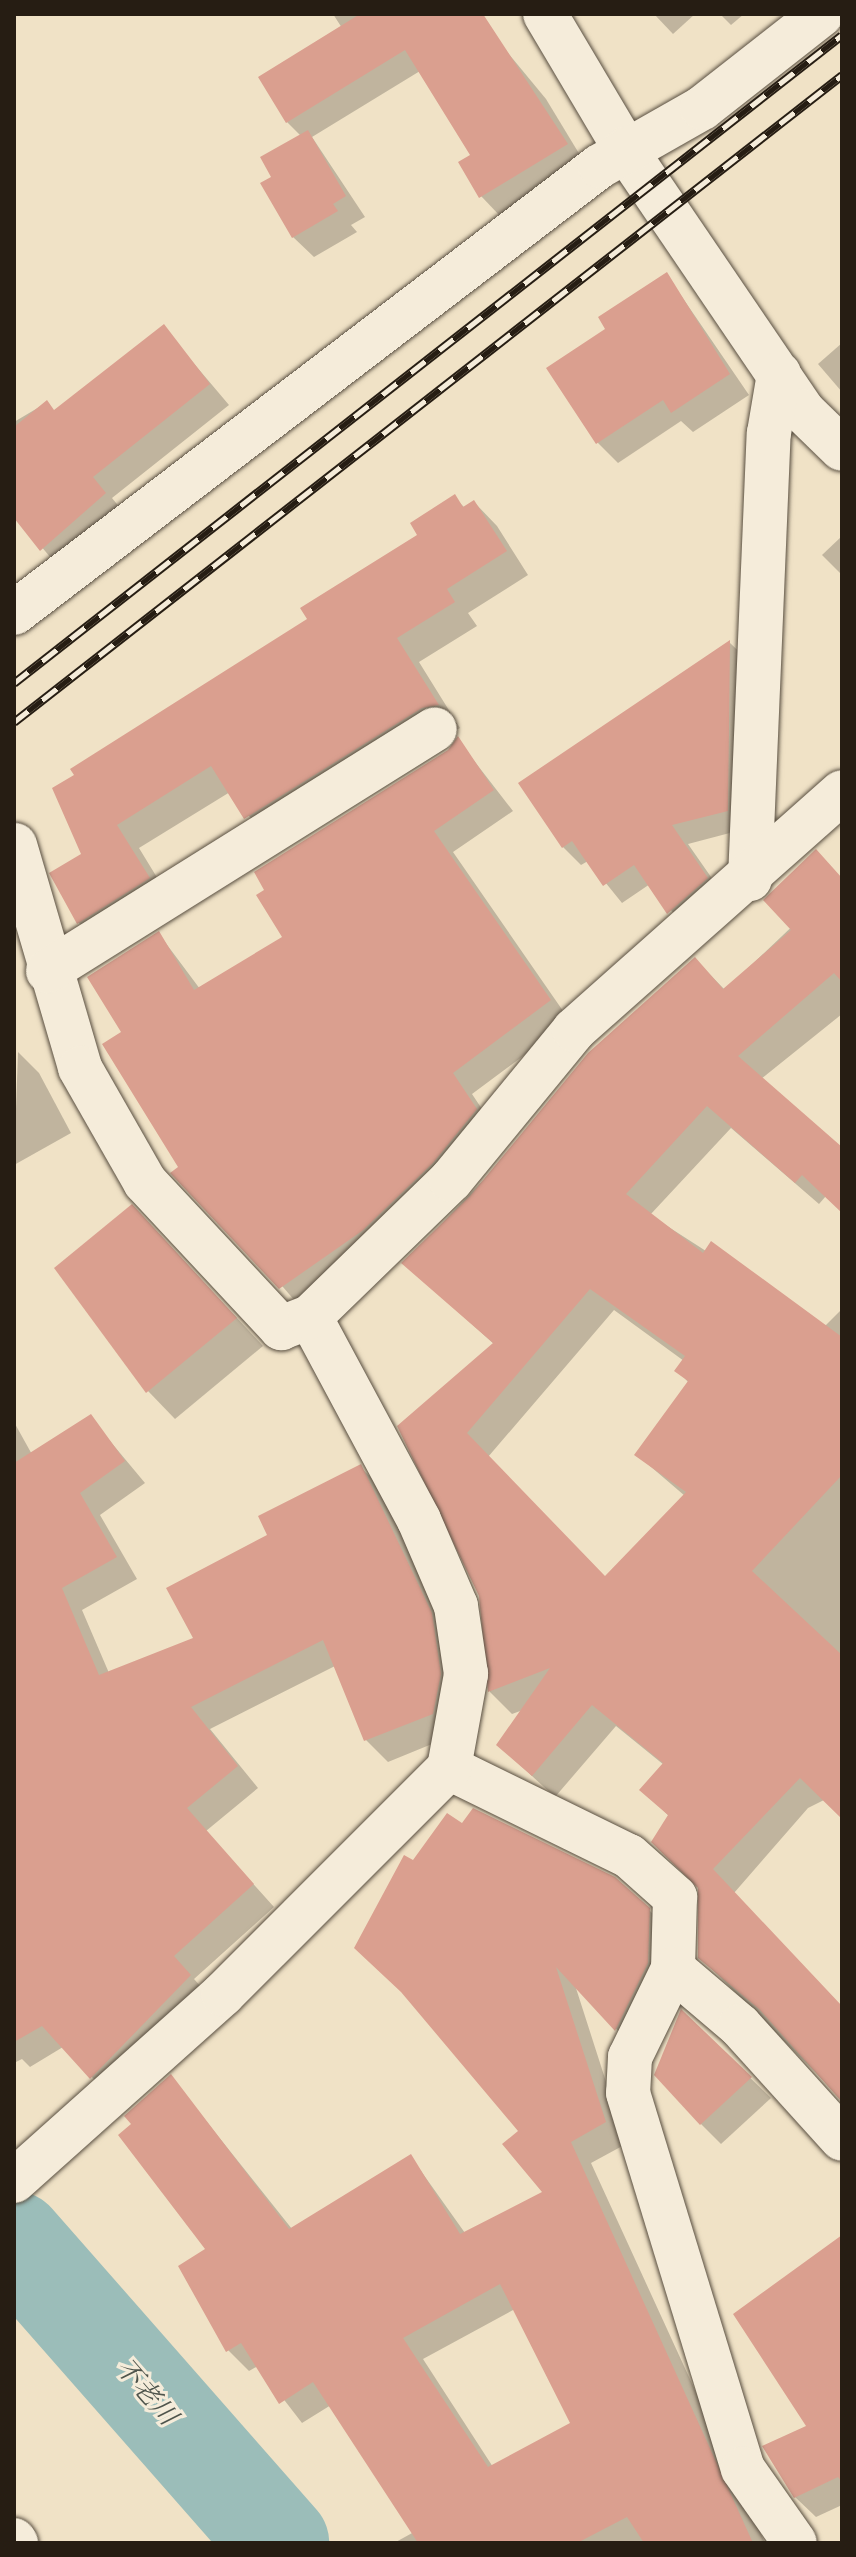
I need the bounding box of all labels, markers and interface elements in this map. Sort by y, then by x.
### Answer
water label: 不老川 [109,2352,183,2432]

